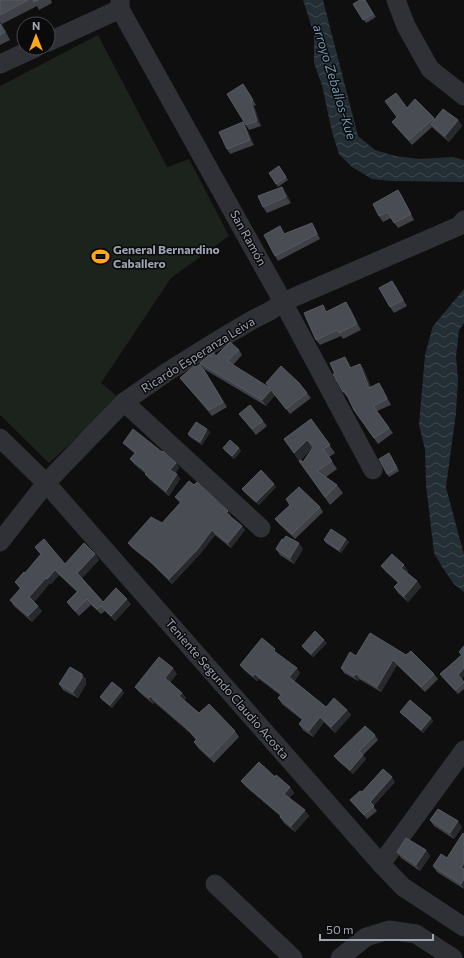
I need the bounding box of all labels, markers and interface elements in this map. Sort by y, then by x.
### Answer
north arrow [16,16,56,56]
text: N [32,19,40,32]
water label: arroyo Zeballos-Kue [310,23,360,142]
street label: San Ramón [228,207,270,268]
place label: General Bernardino Caballero [113,242,220,270]
sports icon: General Bernardino Caballero [90,247,110,267]
street label: Ricardo Esperanza Leiva [138,313,257,395]
street label: Teniente Segundo Claudio Acosta [163,615,292,761]
scale bar [320,916,433,942]
text: 50 m [326,922,354,936]

